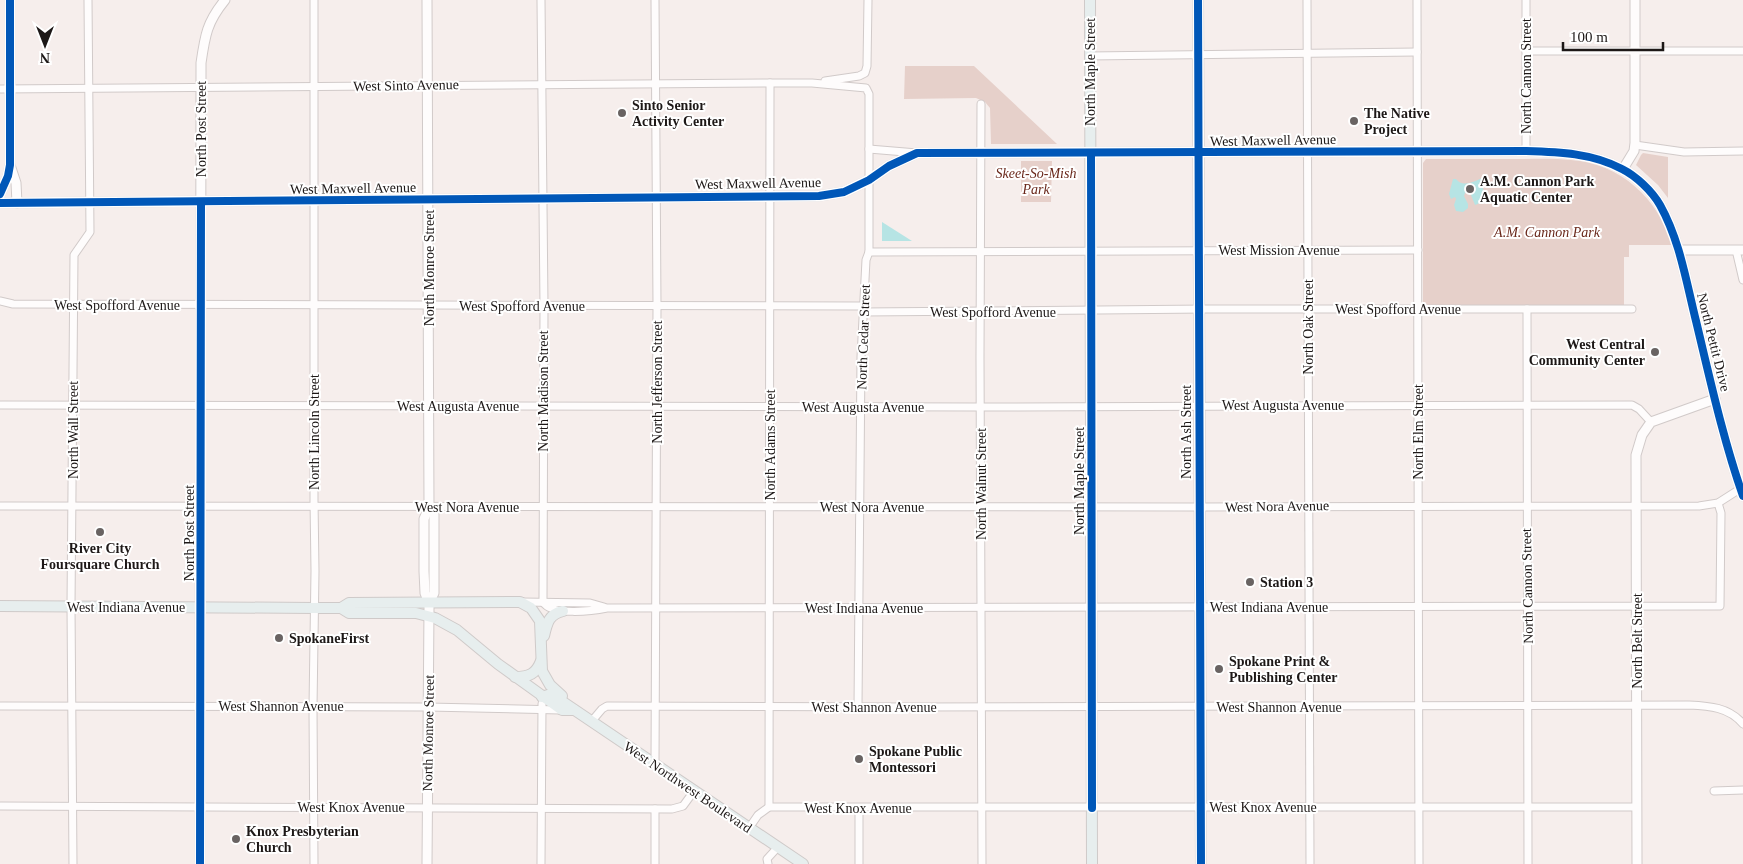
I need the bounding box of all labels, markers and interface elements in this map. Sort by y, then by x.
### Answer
street label: North Maple Street [1083,18,1098,126]
street label: North Cannon Street [1519,18,1534,134]
north arrow [20,20,70,70]
scale bar [1563,20,1663,52]
text: 100 m [1570,29,1608,45]
text: N [40,50,50,65]
street label: West Sinto Avenue [353,77,459,94]
street label: North Post Street [194,81,209,177]
place label: Sinto Senior Activity Center [632,98,724,129]
place label: The Native Project [1364,106,1430,137]
marker: Sinto Senior Activity Center [616,107,628,119]
marker: The Native Project [1348,115,1360,127]
street label: West Maxwell Avenue [1210,132,1336,149]
park label: Skeet-So-Mish Park [996,166,1076,197]
place label: A.M. Cannon Park Aquatic Center [1480,174,1595,205]
street label: West Maxwell Avenue [695,175,821,192]
street label: West Maxwell Avenue [290,180,416,197]
marker: A.M. Cannon Park Aquatic Center [1464,183,1476,195]
street label: North Monroe Street [422,210,437,326]
park label: A.M. Cannon Park [1493,225,1601,240]
street label: West Mission Avenue [1218,243,1340,258]
street label: North Oak Street [1301,279,1316,375]
street label: North Cedar Street [854,284,873,390]
street label: North Pettit Drive [1694,291,1733,393]
street label: West Spofford Avenue [54,298,180,313]
street label: West Spofford Avenue [459,299,585,314]
street label: West Spofford Avenue [1335,302,1461,317]
street label: West Spofford Avenue [930,305,1056,320]
street label: North Jefferson Street [650,320,665,444]
street label: North Madison Street [536,330,551,452]
place label: West Central Community Center [1529,337,1645,368]
marker: West Central Community Center [1649,346,1661,358]
street label: North Lincoln Street [307,374,322,490]
street label: North Wall Street [66,381,81,479]
street label: North Elm Street [1411,384,1426,480]
street label: North Ash Street [1179,385,1194,479]
street label: North Adams Street [763,389,778,501]
street label: West Augusta Avenue [1222,398,1344,413]
street label: West Augusta Avenue [397,399,519,414]
street label: West Augusta Avenue [802,400,924,415]
street label: North Maple Street [1072,427,1087,535]
street label: North Walnut Street [974,428,989,540]
street label: North Post Street [182,485,197,581]
street label: West Nora Avenue [1225,498,1329,515]
street label: West Nora Avenue [415,500,519,515]
street label: West Nora Avenue [820,500,924,515]
marker: River City Foursquare Church [94,526,106,538]
street label: North Cannon Street [1519,528,1536,644]
place label: River City Foursquare Church [41,541,160,572]
place label: Station 3 [1260,575,1313,590]
marker: Station 3 [1244,576,1256,588]
street label: North Belt Street [1630,593,1645,689]
street label: West Indiana Avenue [67,600,185,615]
street label: West Indiana Avenue [1210,600,1328,615]
street label: West Indiana Avenue [805,601,923,616]
place label: SpokaneFirst [289,631,369,646]
marker: SpokaneFirst [273,632,285,644]
place label: Spokane Print & Publishing Center [1229,654,1338,685]
marker: Spokane Print & Publishing Center [1213,663,1225,675]
street label: North Monroe Street [420,674,437,791]
street label: West Shannon Avenue [218,699,344,714]
street label: West Shannon Avenue [811,700,937,715]
street label: West Shannon Avenue [1216,700,1342,715]
street label: West Northwest Boulevard [621,739,755,836]
place label: Spokane Public Montessori [869,744,962,775]
marker: Spokane Public Montessori [853,753,865,765]
street label: West Knox Avenue [297,800,405,815]
street label: West Knox Avenue [1209,800,1317,815]
street label: West Knox Avenue [804,801,912,816]
place label: Knox Presbyterian Church [246,824,359,855]
marker: Knox Presbyterian Church [230,833,242,845]

